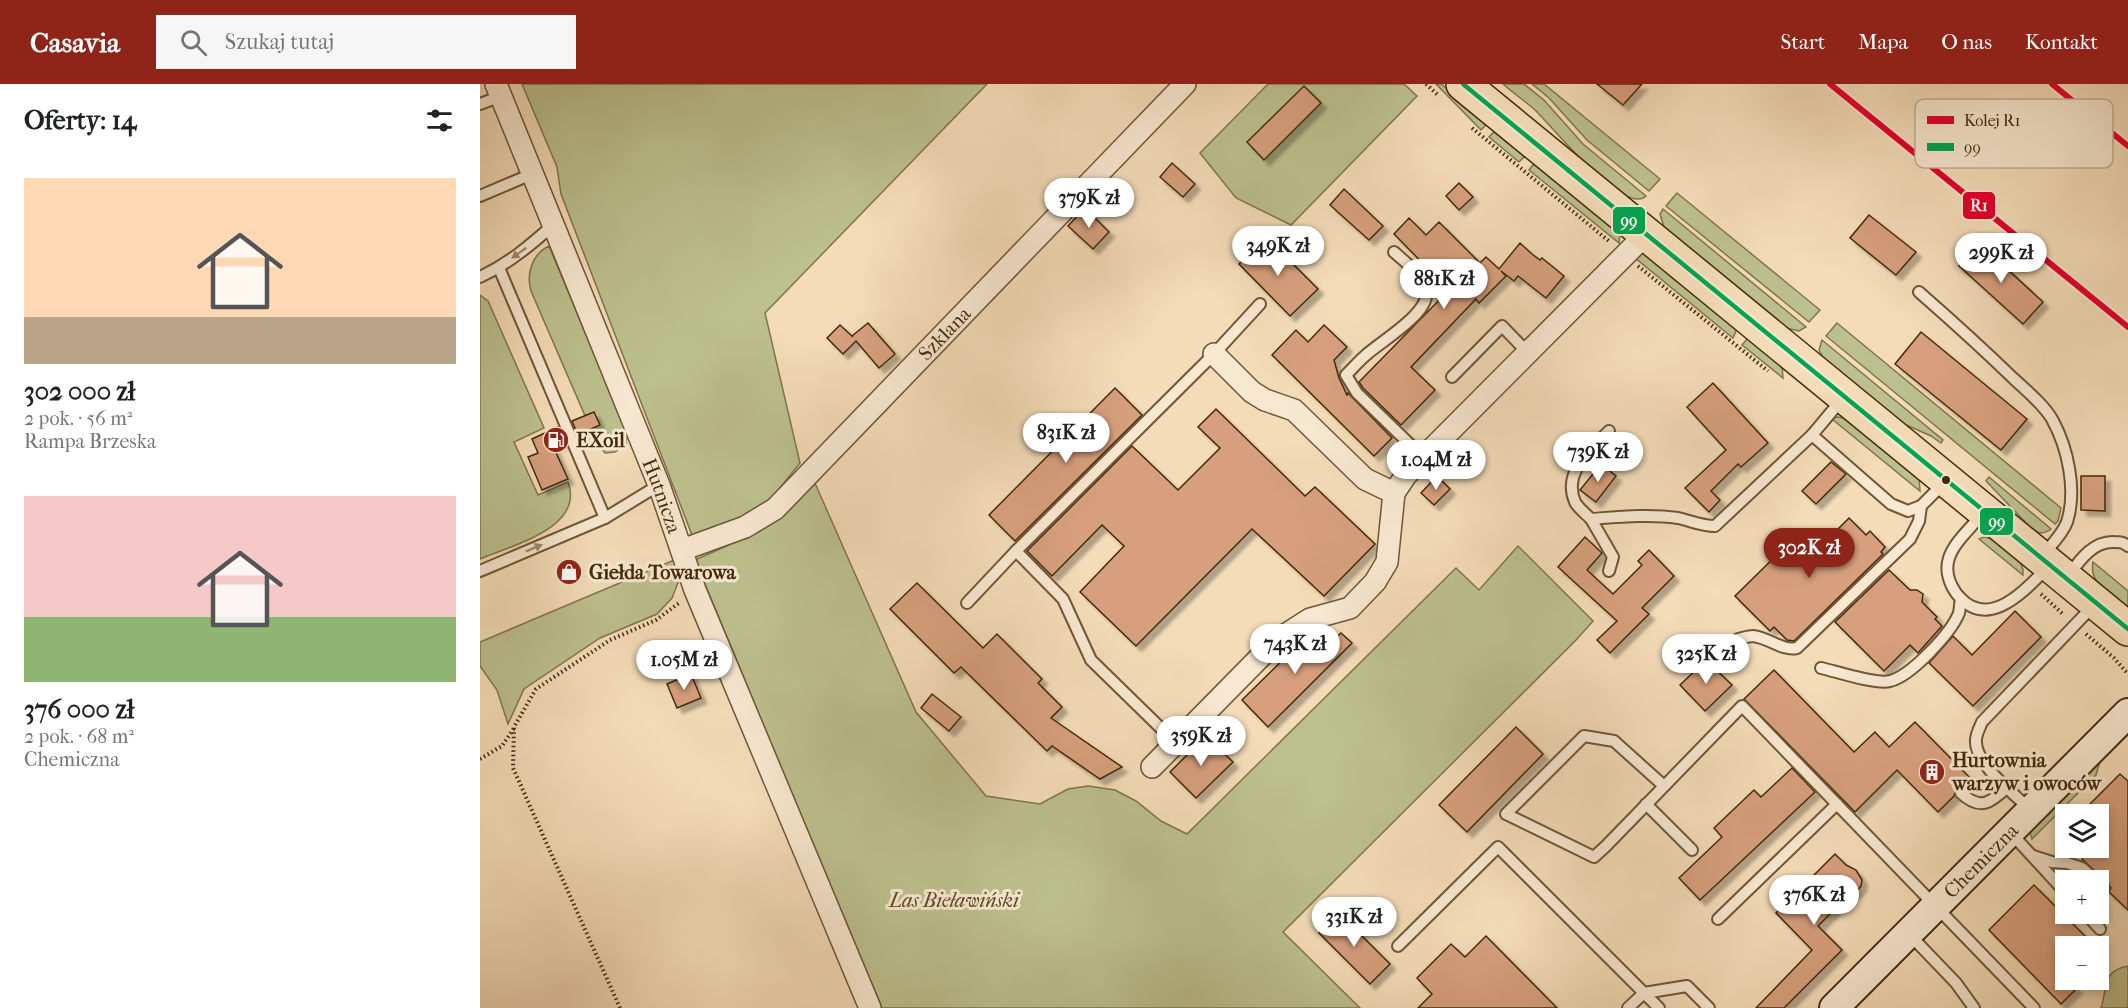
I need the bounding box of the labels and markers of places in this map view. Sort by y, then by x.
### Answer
pin: 379K zł [1034,178,1144,229]
pin: 349K zł [1223,226,1333,277]
pin: 299K zł [1946,233,2056,284]
pin: 881K zł [1389,259,1499,310]
pin: 831K zł [1011,413,1121,464]
fuel station icon: EXoil [541,425,571,455]
place label: EXoil [576,429,625,452]
pin: 739K zł [1543,432,1653,483]
pin: 1.04M zł [1374,440,1498,491]
unlabelled marker [1940,474,1952,486]
pin: 302K zł [1754,528,1864,579]
shop icon: Giełda Towarowa [554,557,584,587]
place label: Giełda Towarowa [589,561,737,584]
pin: 743K zł [1240,624,1350,675]
pin: 325K zł [1651,634,1761,685]
pin: 1.05M zł [622,640,746,691]
pin: 359K zł [1146,716,1256,767]
place label: Hurtownia warzyw i owoców [1951,749,2102,795]
building icon: Hurtownia warzyw i owoców [1917,757,1947,787]
pin: 376K zł [1759,875,1869,926]
pin: 331K zł [1299,897,1409,948]

